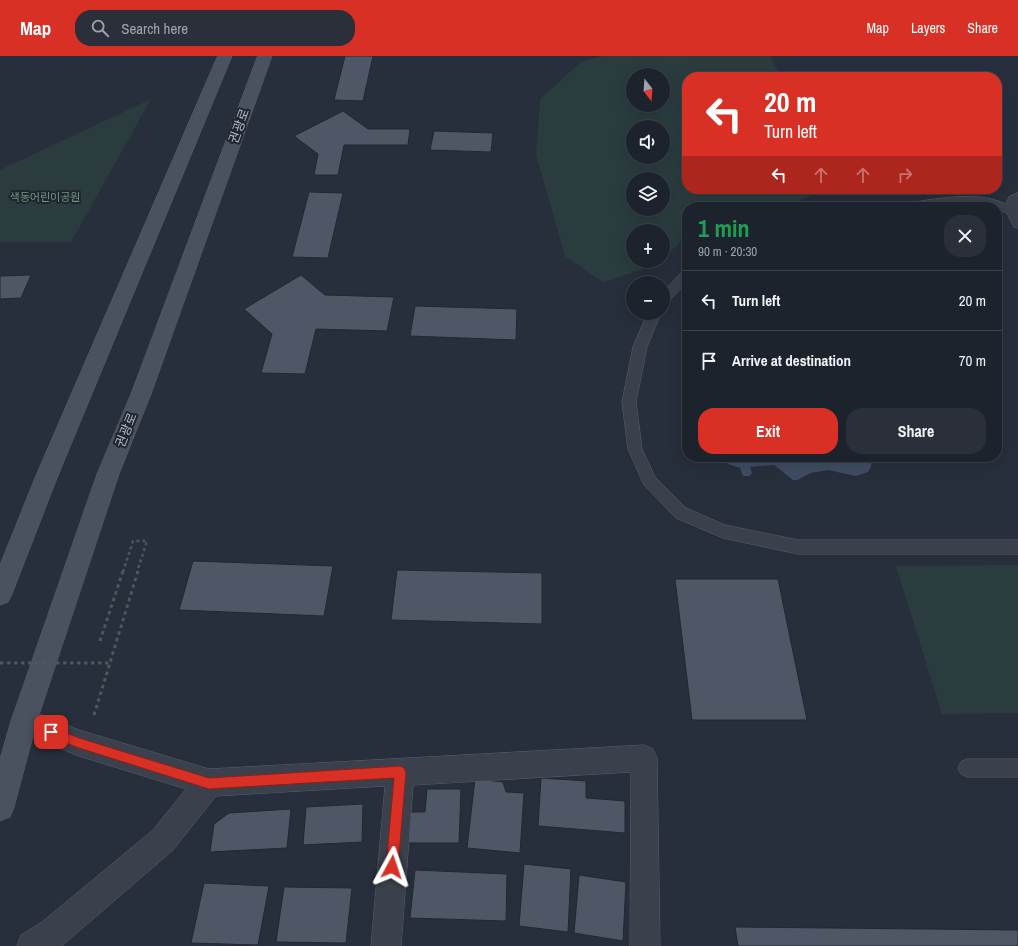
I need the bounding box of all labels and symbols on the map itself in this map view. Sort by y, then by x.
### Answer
north arrow [626,68,670,112]
street label: 권광로 [225,106,253,146]
park label: 색동어린이공원 [10,190,80,204]
street label: 권광로 [111,410,141,450]
pin [34,715,68,749]
position arrow [371,846,413,888]

